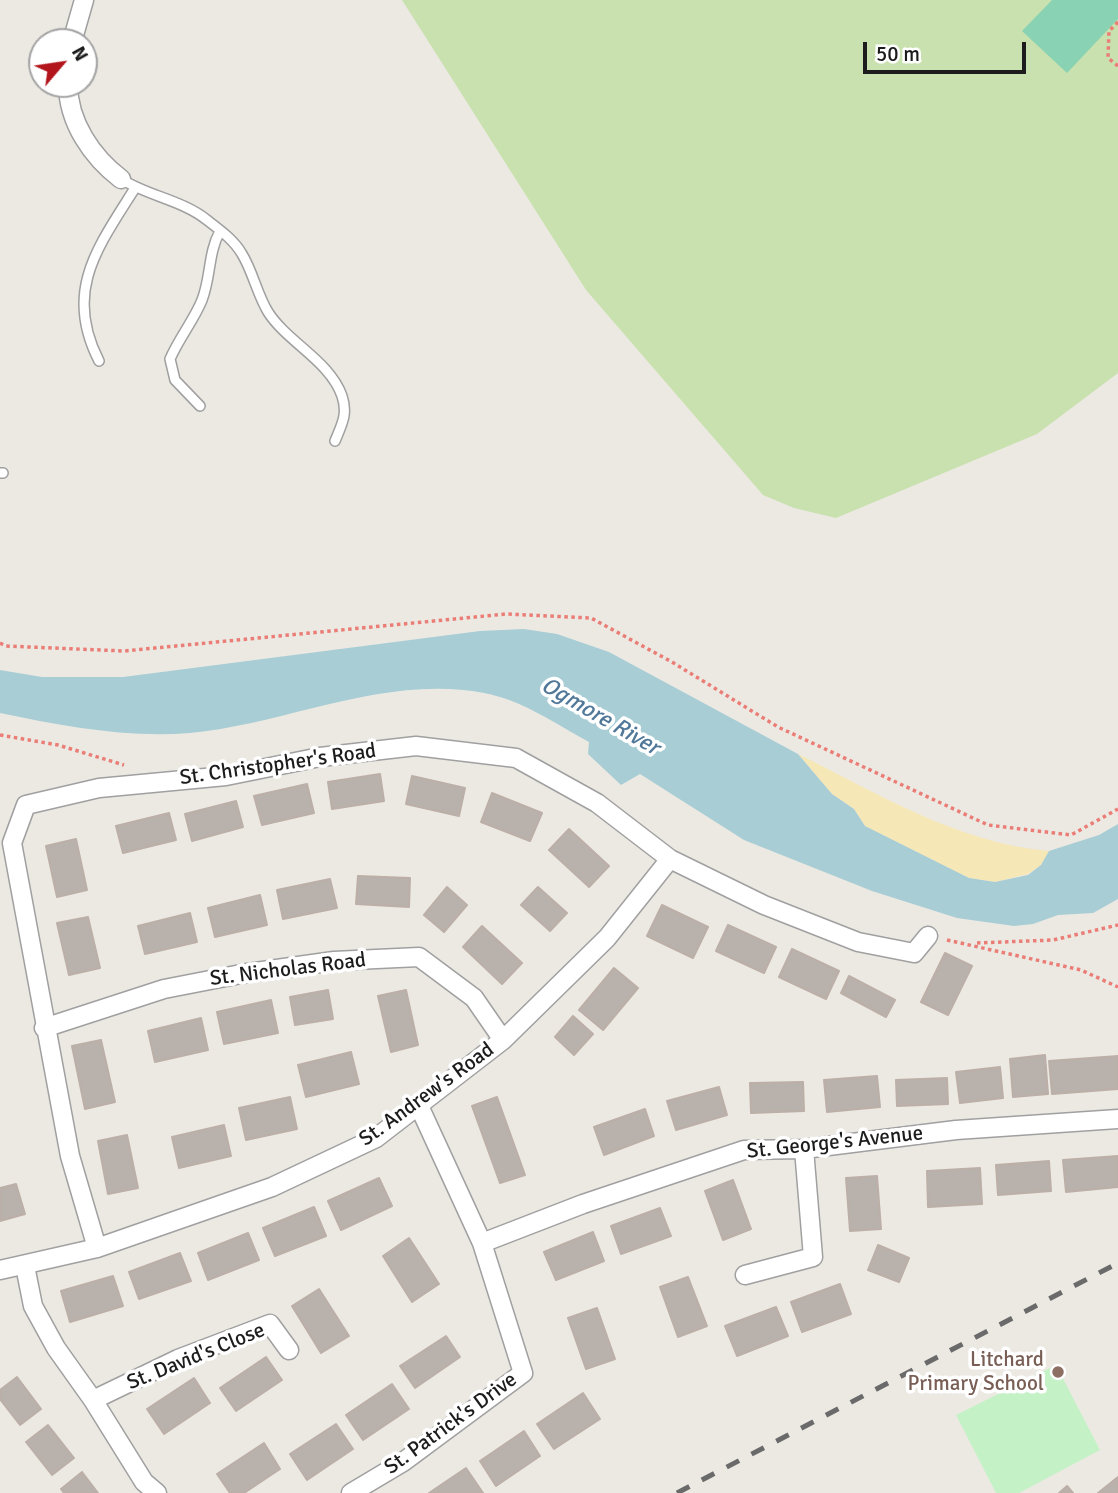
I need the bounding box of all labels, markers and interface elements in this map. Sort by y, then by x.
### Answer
north arrow [28,28,98,98]
scale bar [866,28,1029,72]
text: 50 m [876,41,920,67]
text: N [66,42,93,65]
water label: Ogmore River [536,672,664,762]
street label: St. Christopher's Road [178,739,378,791]
street label: St. Nicholas Road [209,948,367,992]
street label: St. Andrew's Road [355,1038,499,1152]
street label: St. George's Avenue [746,1121,924,1165]
street label: St. David's Close [123,1318,269,1396]
place label: Litchard Primary School [908,1347,1044,1397]
marker: Litchard Primary School [1050,1364,1066,1380]
street label: St. Patrick's Drive [380,1367,522,1481]

